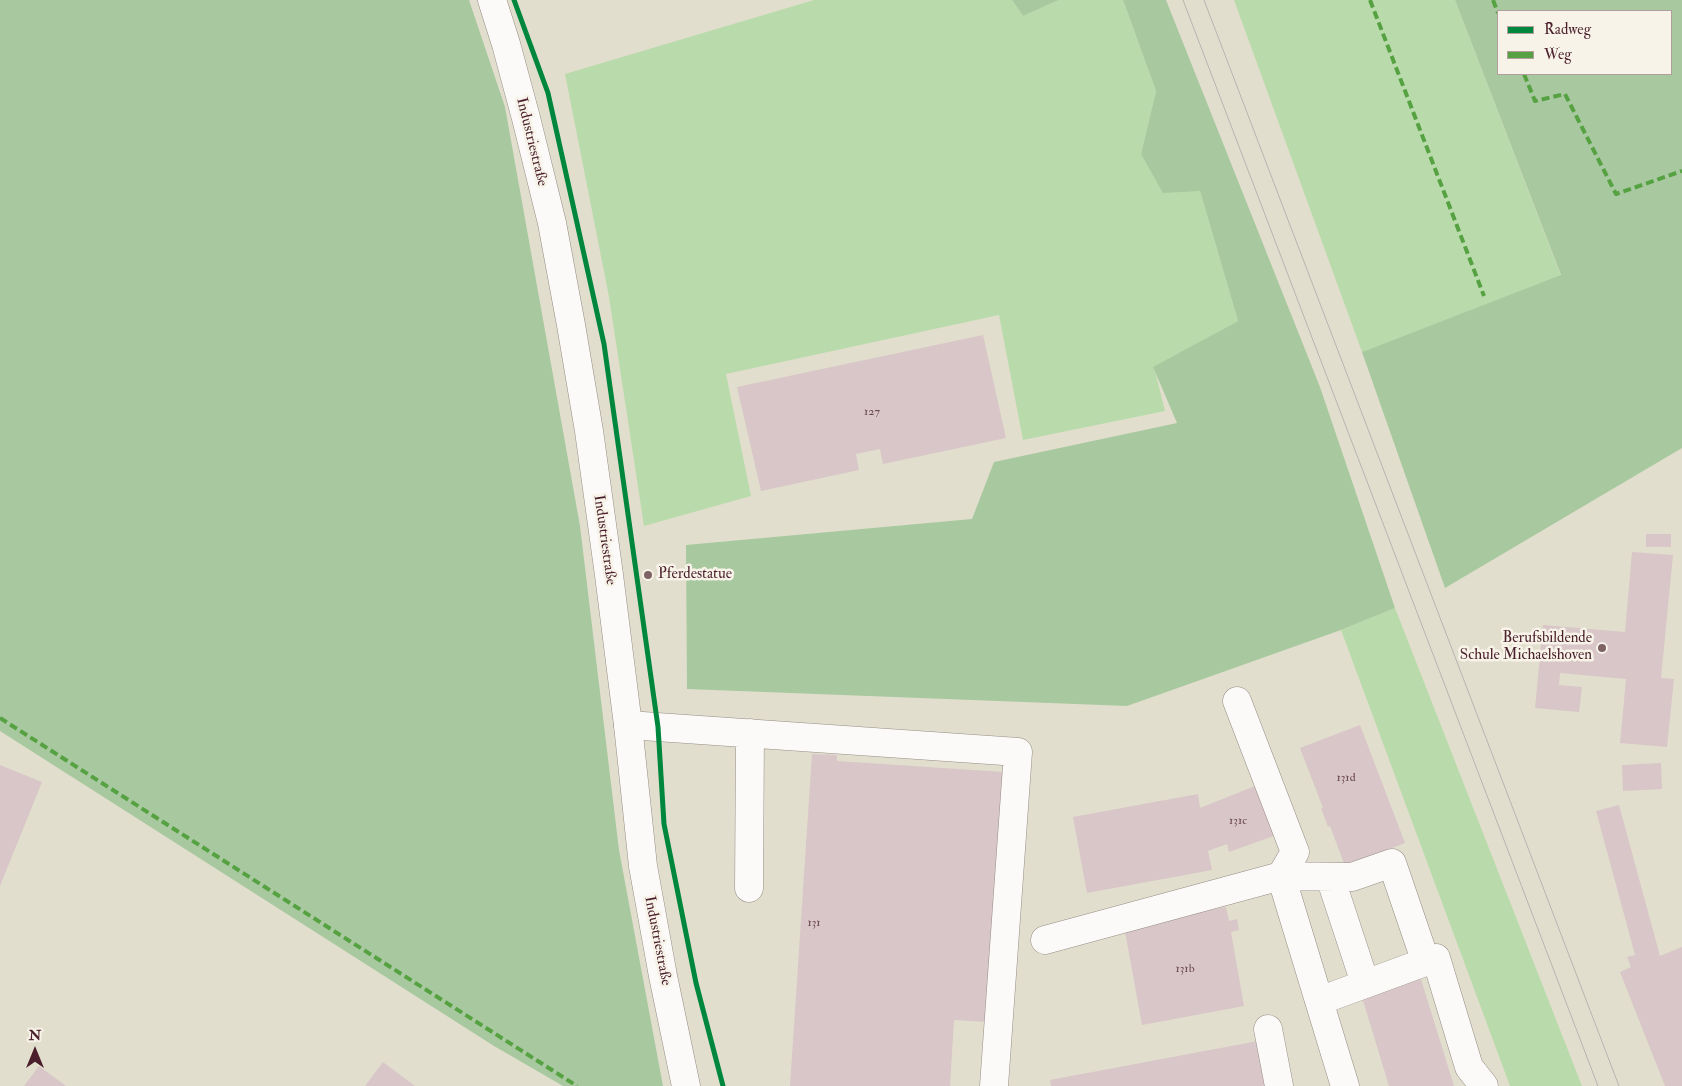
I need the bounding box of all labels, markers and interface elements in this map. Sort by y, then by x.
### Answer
legend [1497,10,1672,75]
text: Radweg [1544,20,1591,39]
text: Weg [1544,45,1572,64]
street label: Industriestraße [511,96,551,188]
house number: 127 [864,405,880,419]
street label: Industriestraße [589,494,619,586]
place label: Pferdestatue [658,566,732,584]
marker: Pferdestatue [642,569,654,581]
place label: Berufsbildende Schule Michaelshoven [1460,630,1592,665]
marker: Berufsbildende Schule Michaelshoven [1596,642,1608,654]
house number: 131d [1336,771,1356,785]
house number: 131c [1229,814,1247,828]
street label: Industriestraße [640,895,674,987]
house number: 131 [807,916,821,930]
house number: 131b [1175,962,1195,976]
north arrow [10,1026,60,1076]
text: N [29,1027,41,1044]

